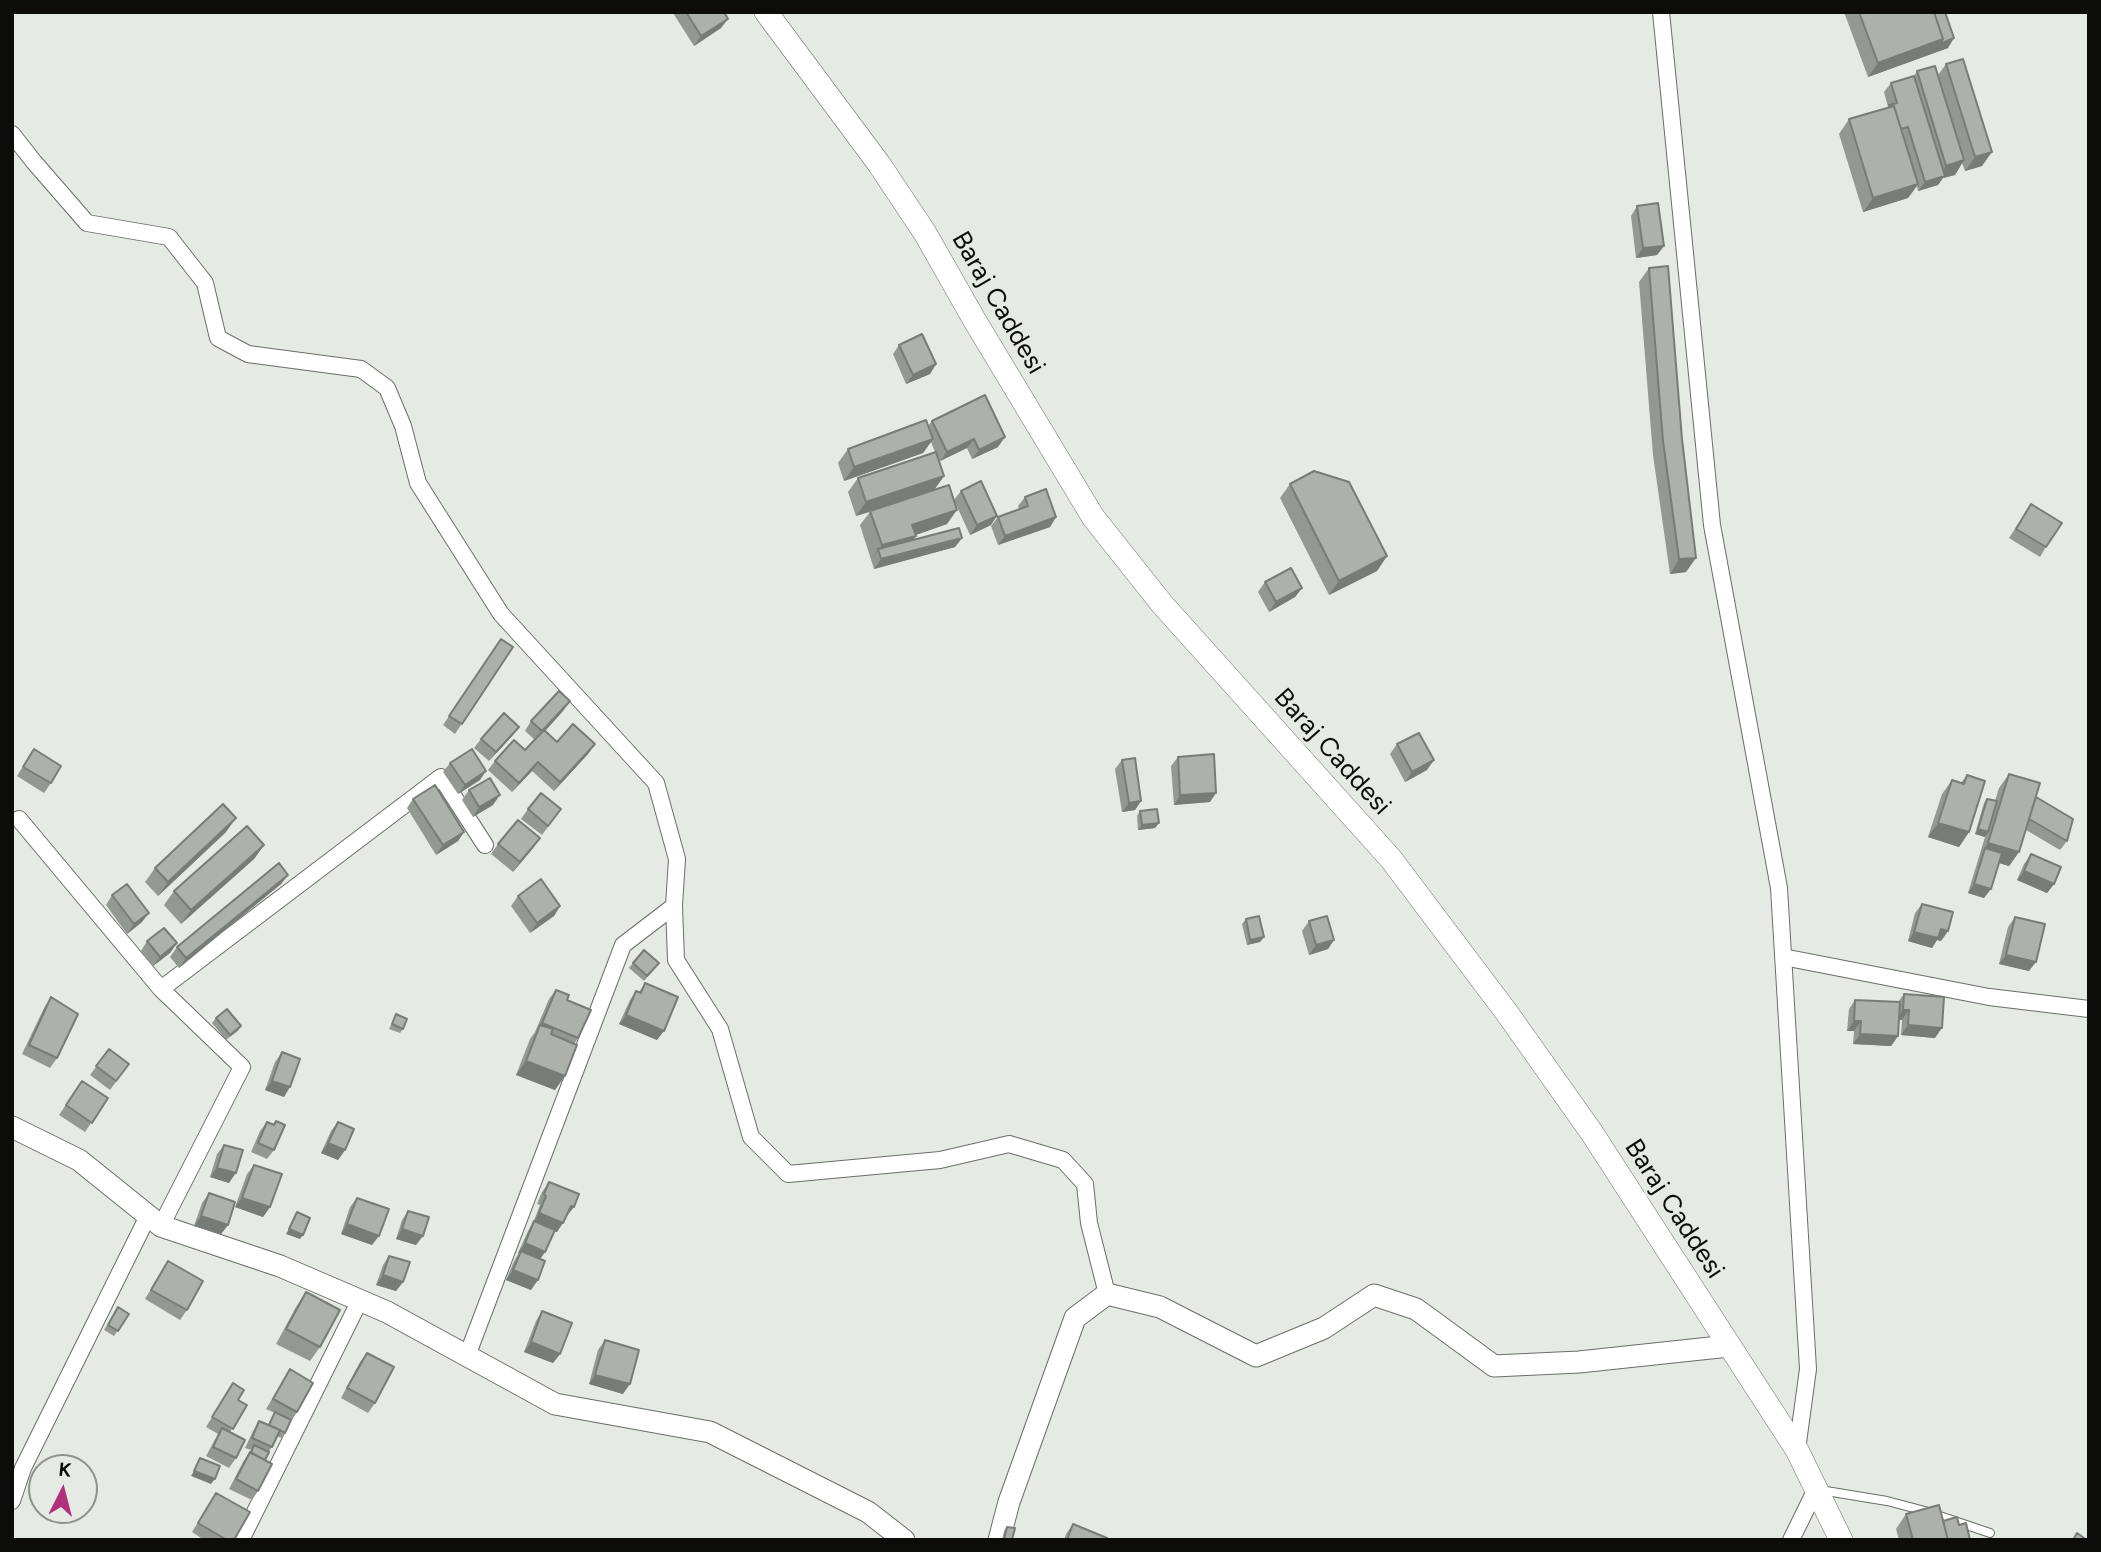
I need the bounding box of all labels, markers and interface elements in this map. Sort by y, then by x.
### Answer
street label: Baraj Caddesi [945,226,1051,380]
street label: Baraj Caddesi [1267,682,1397,822]
street label: Baraj Caddesi [1618,1134,1730,1284]
north arrow [28,1454,98,1524]
text: K [58,1458,73,1482]

